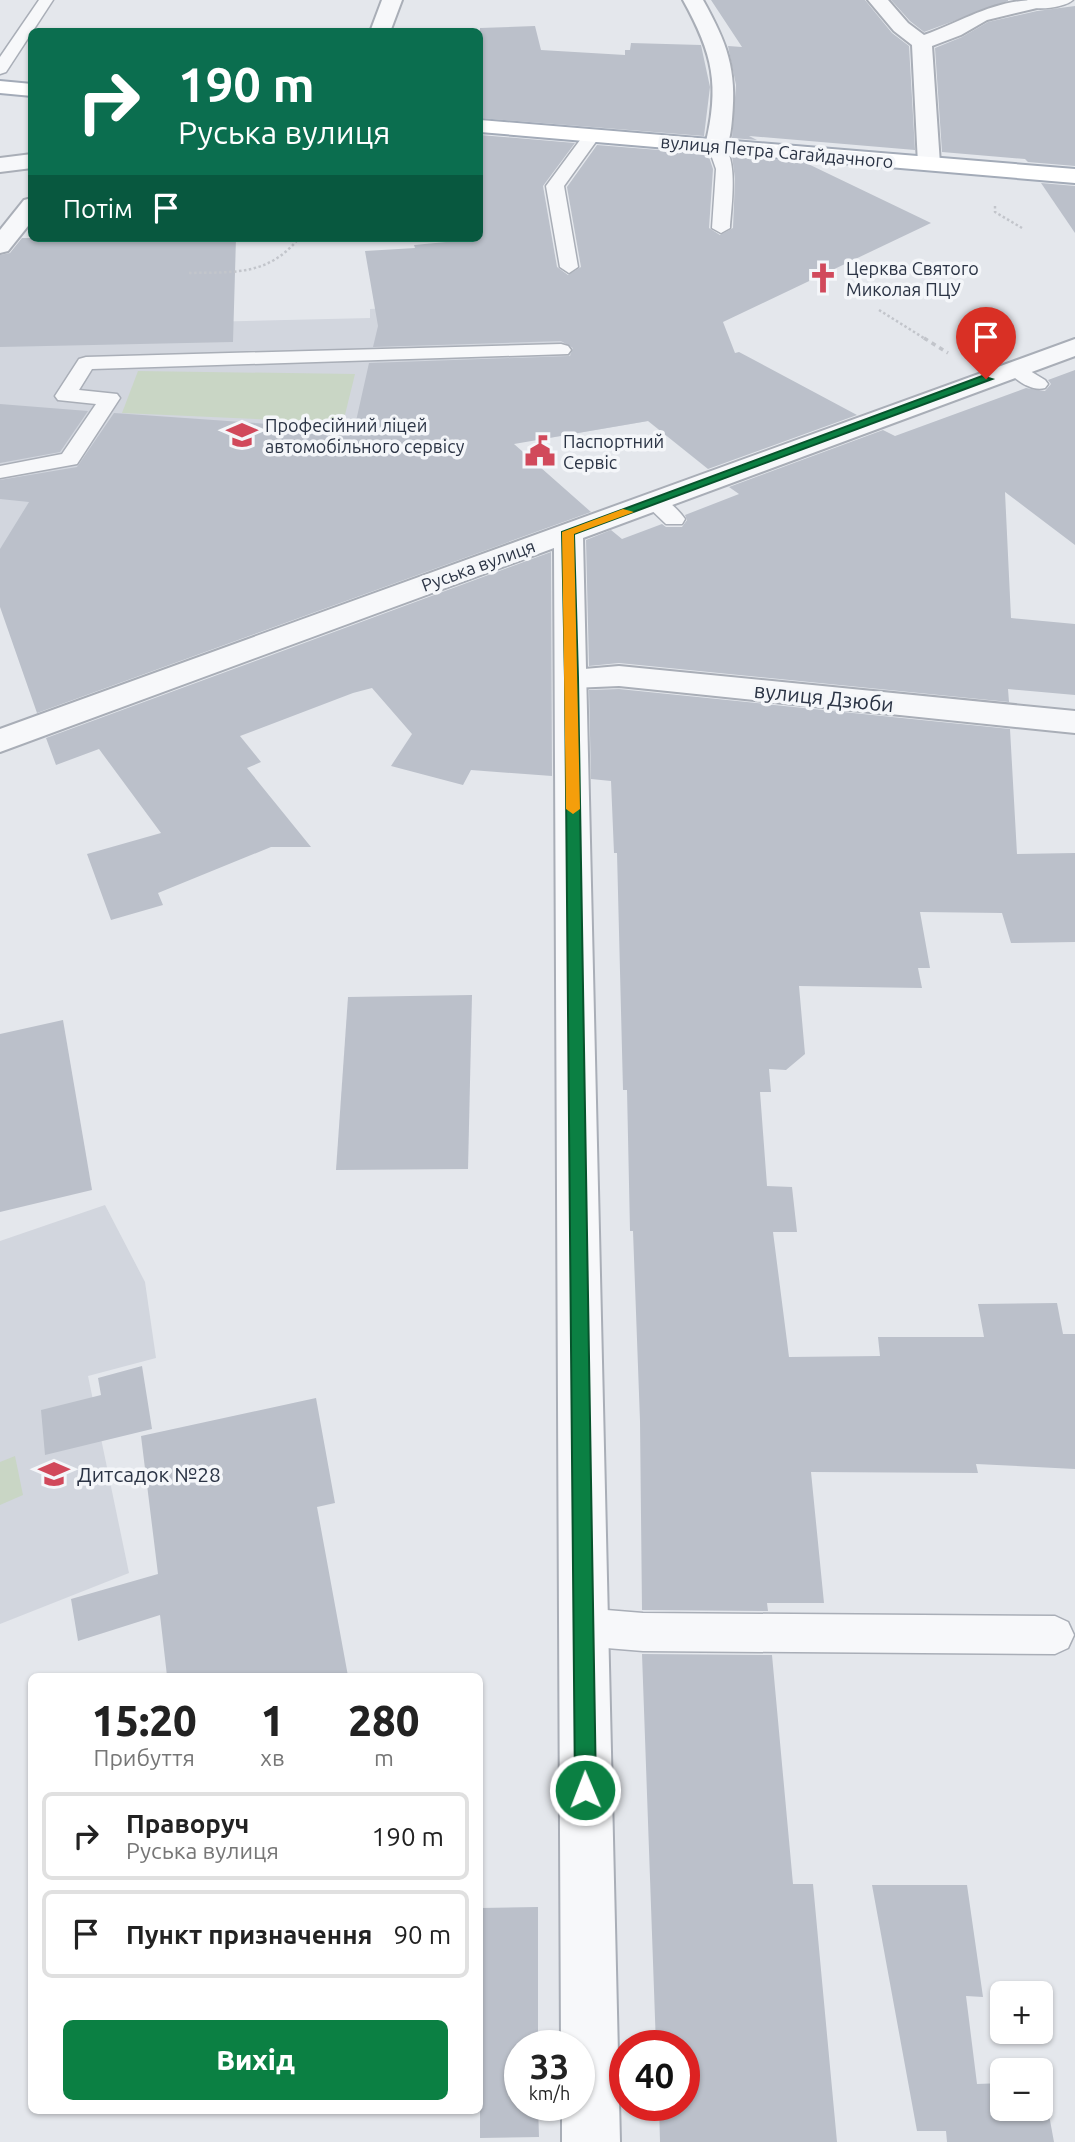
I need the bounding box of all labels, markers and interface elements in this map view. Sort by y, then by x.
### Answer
icon: right [63,56,154,147]
text: 190 m [178,56,315,111]
text: Руська вулиця [178,114,391,150]
street label: вулиця Петра Сагайдачного [660,131,894,171]
icon: arrive [147,189,185,227]
text: Потім [63,194,133,223]
place label: Церква Святого Миколая ПЦУ [846,258,979,299]
church icon: Церква Святого Миколая ПЦУ [806,261,840,295]
pin [956,307,1016,379]
icon: arrive [967,318,1005,356]
place label: Професійний ліцей автомобільного сервісу [265,415,465,456]
school or university icon: Професійний ліцей автомобільного сервісу [225,418,259,452]
place label: Паспортний Сервіс [563,431,664,472]
public building icon: Паспортний Сервіс [523,434,557,468]
street label: Руська вулиця [418,535,538,595]
street label: вулиця Дзюби [753,678,895,716]
school or university icon: Дитсадок №28 [37,1457,71,1491]
place label: Дитсадок №28 [77,1462,221,1486]
text: 15:20 [92,1697,197,1744]
text: 1 [261,1697,284,1744]
text: 280 [348,1697,419,1744]
text: Прибуття [94,1745,195,1770]
text: хв [260,1745,285,1770]
text: m [374,1745,394,1770]
position arrow [548,1753,622,1827]
text: Праворуч [126,1809,249,1838]
icon: right [67,1817,105,1855]
text: 190 m [372,1822,444,1851]
text: Руська вулиця [126,1838,279,1863]
icon: arrive [67,1915,105,1953]
text: Пункт призначення [126,1920,372,1949]
text: 90 m [393,1920,451,1949]
map controls [990,1981,1053,2121]
button: + [990,1981,1053,2044]
button: Вихід [63,2020,448,2100]
speed limit sign: 40 [609,2030,700,2121]
text: 33 [530,2046,569,2086]
button: − [990,2058,1053,2121]
text: km/h [529,2083,570,2103]

